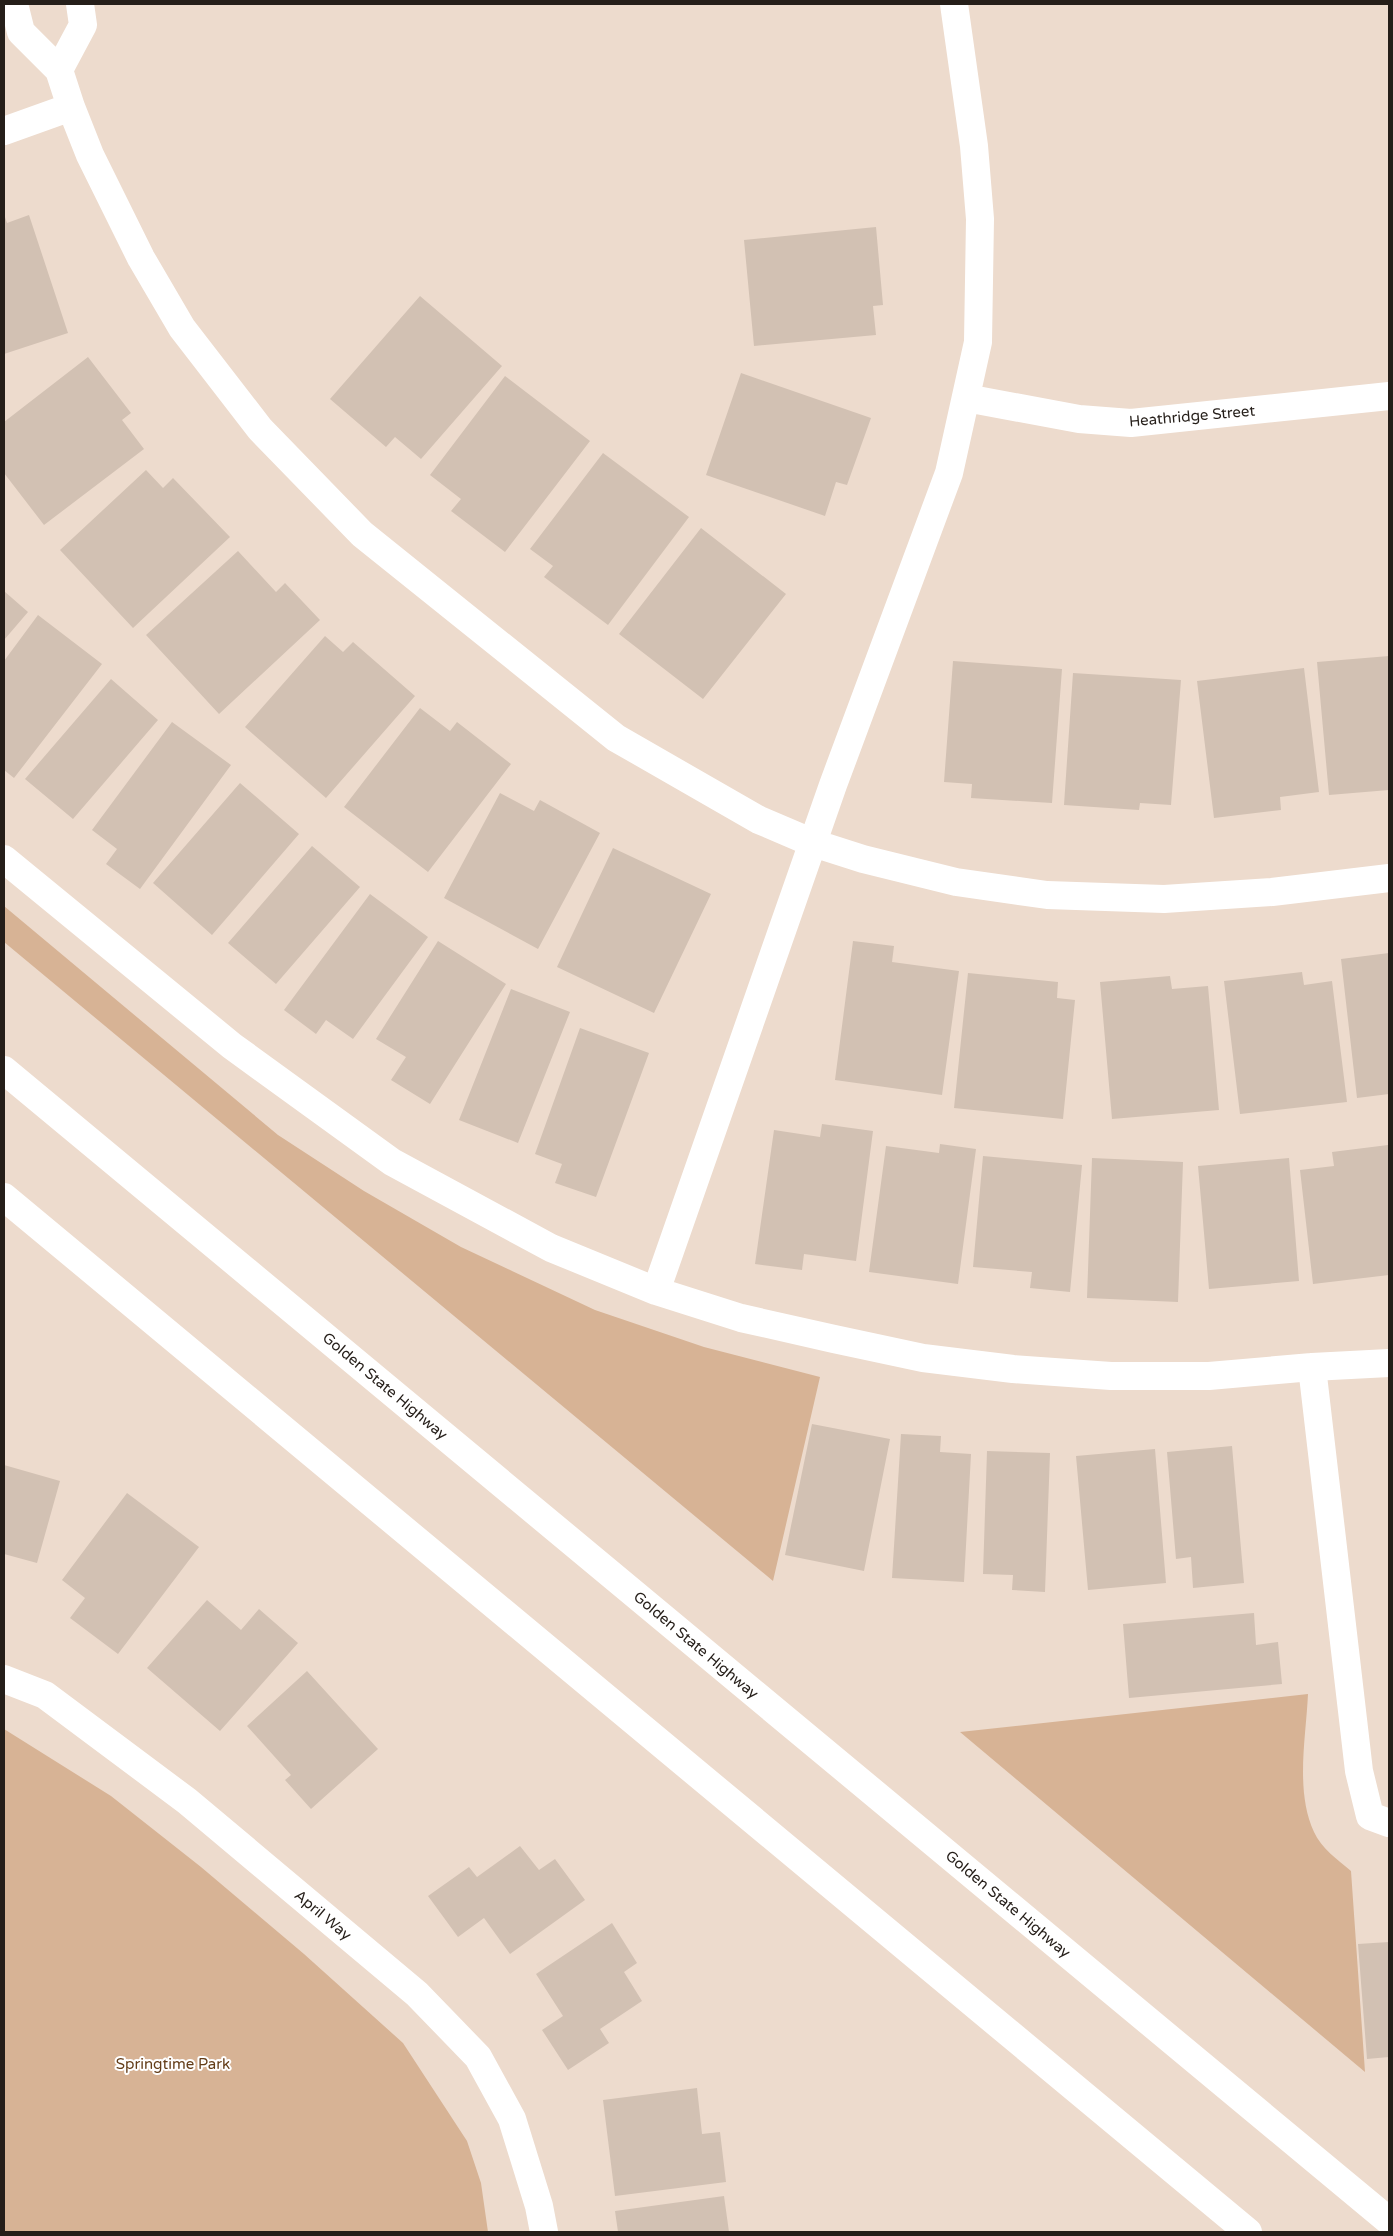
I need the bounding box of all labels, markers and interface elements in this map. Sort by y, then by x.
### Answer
street label: Heathridge Street [1128,402,1256,430]
street label: Golden State Highway [319,1328,451,1444]
street label: Golden State Highway [630,1587,762,1703]
street label: Golden State Highway [942,1846,1074,1962]
street label: April Way [291,1886,355,1944]
park label: Springtime Park [116,2055,230,2073]

